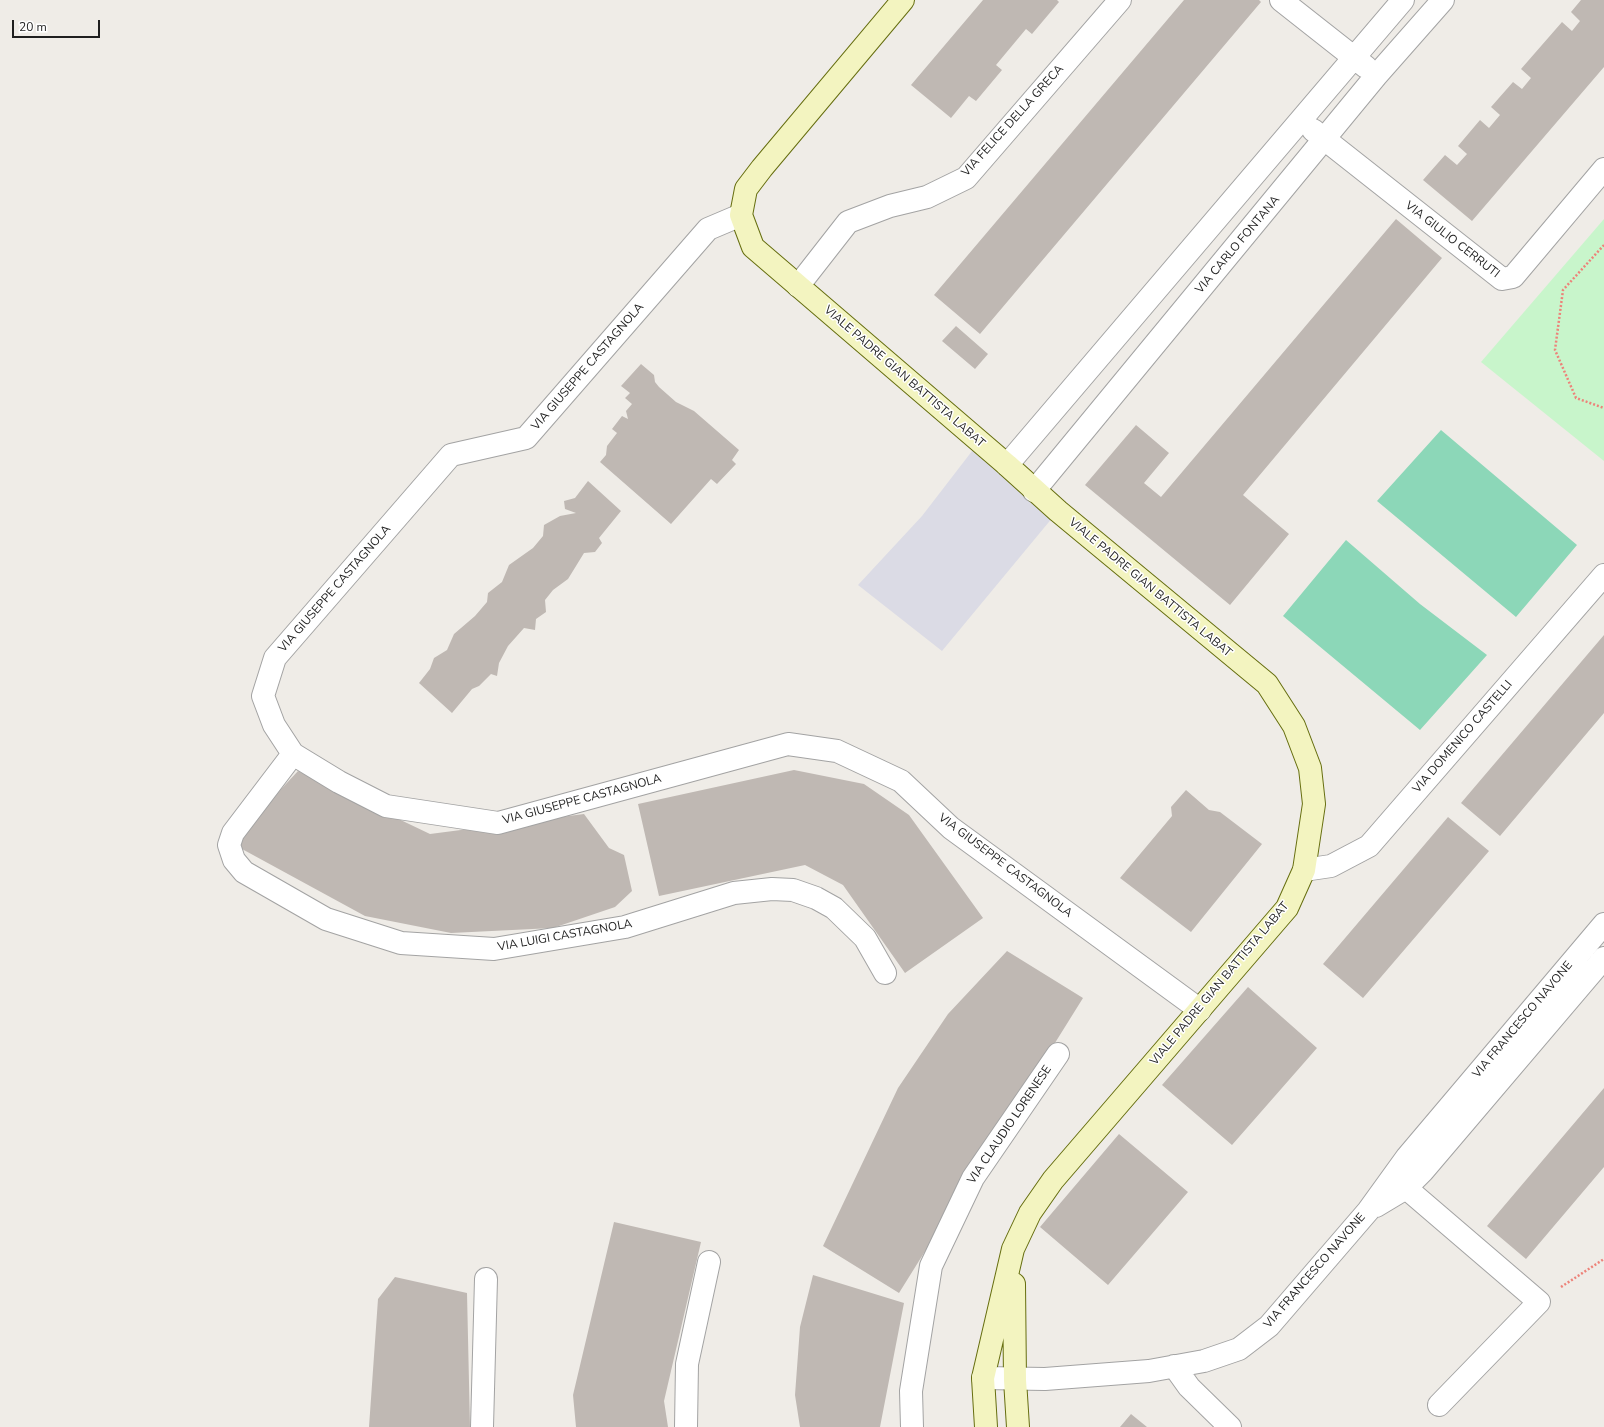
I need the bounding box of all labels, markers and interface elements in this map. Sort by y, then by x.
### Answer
scale bar [14,12,102,38]
text: 20 m [19,19,47,35]
street label: VIA FELICE DELLA GRECA [959,62,1067,180]
street label: VIA CARLO FONTANA [1193,193,1283,297]
street label: VIA GIULIO CERRUTI [1402,199,1502,281]
street label: VIA GIUSEPPE CASTAGNOLA [529,300,647,434]
street label: VIALE PADRE GIAN BATTISTA LABAT [821,303,987,451]
street label: VIALE PADRE GIAN BATTISTA LABAT [1065,515,1235,661]
street label: VIA GIUSEPPE CASTAGNOLA [276,522,394,656]
street label: VIA DOMENICO CASTELLI [1410,678,1516,796]
street label: VIA GIUSEPPE CASTAGNOLA [501,772,663,828]
street label: VIA GIUSEPPE CASTAGNOLA [935,811,1075,921]
street label: VIALE PADRE GIAN BATTISTA LABAT [1147,899,1293,1069]
street label: VIA LUIGI CASTAGNOLA [497,917,633,955]
street label: VIA FRANCESCO NAVONE [1470,959,1576,1081]
street label: VIA CLAUDIO LORENESE [965,1063,1055,1187]
street label: VIA FRANCESCO NAVONE [1261,1210,1369,1332]

